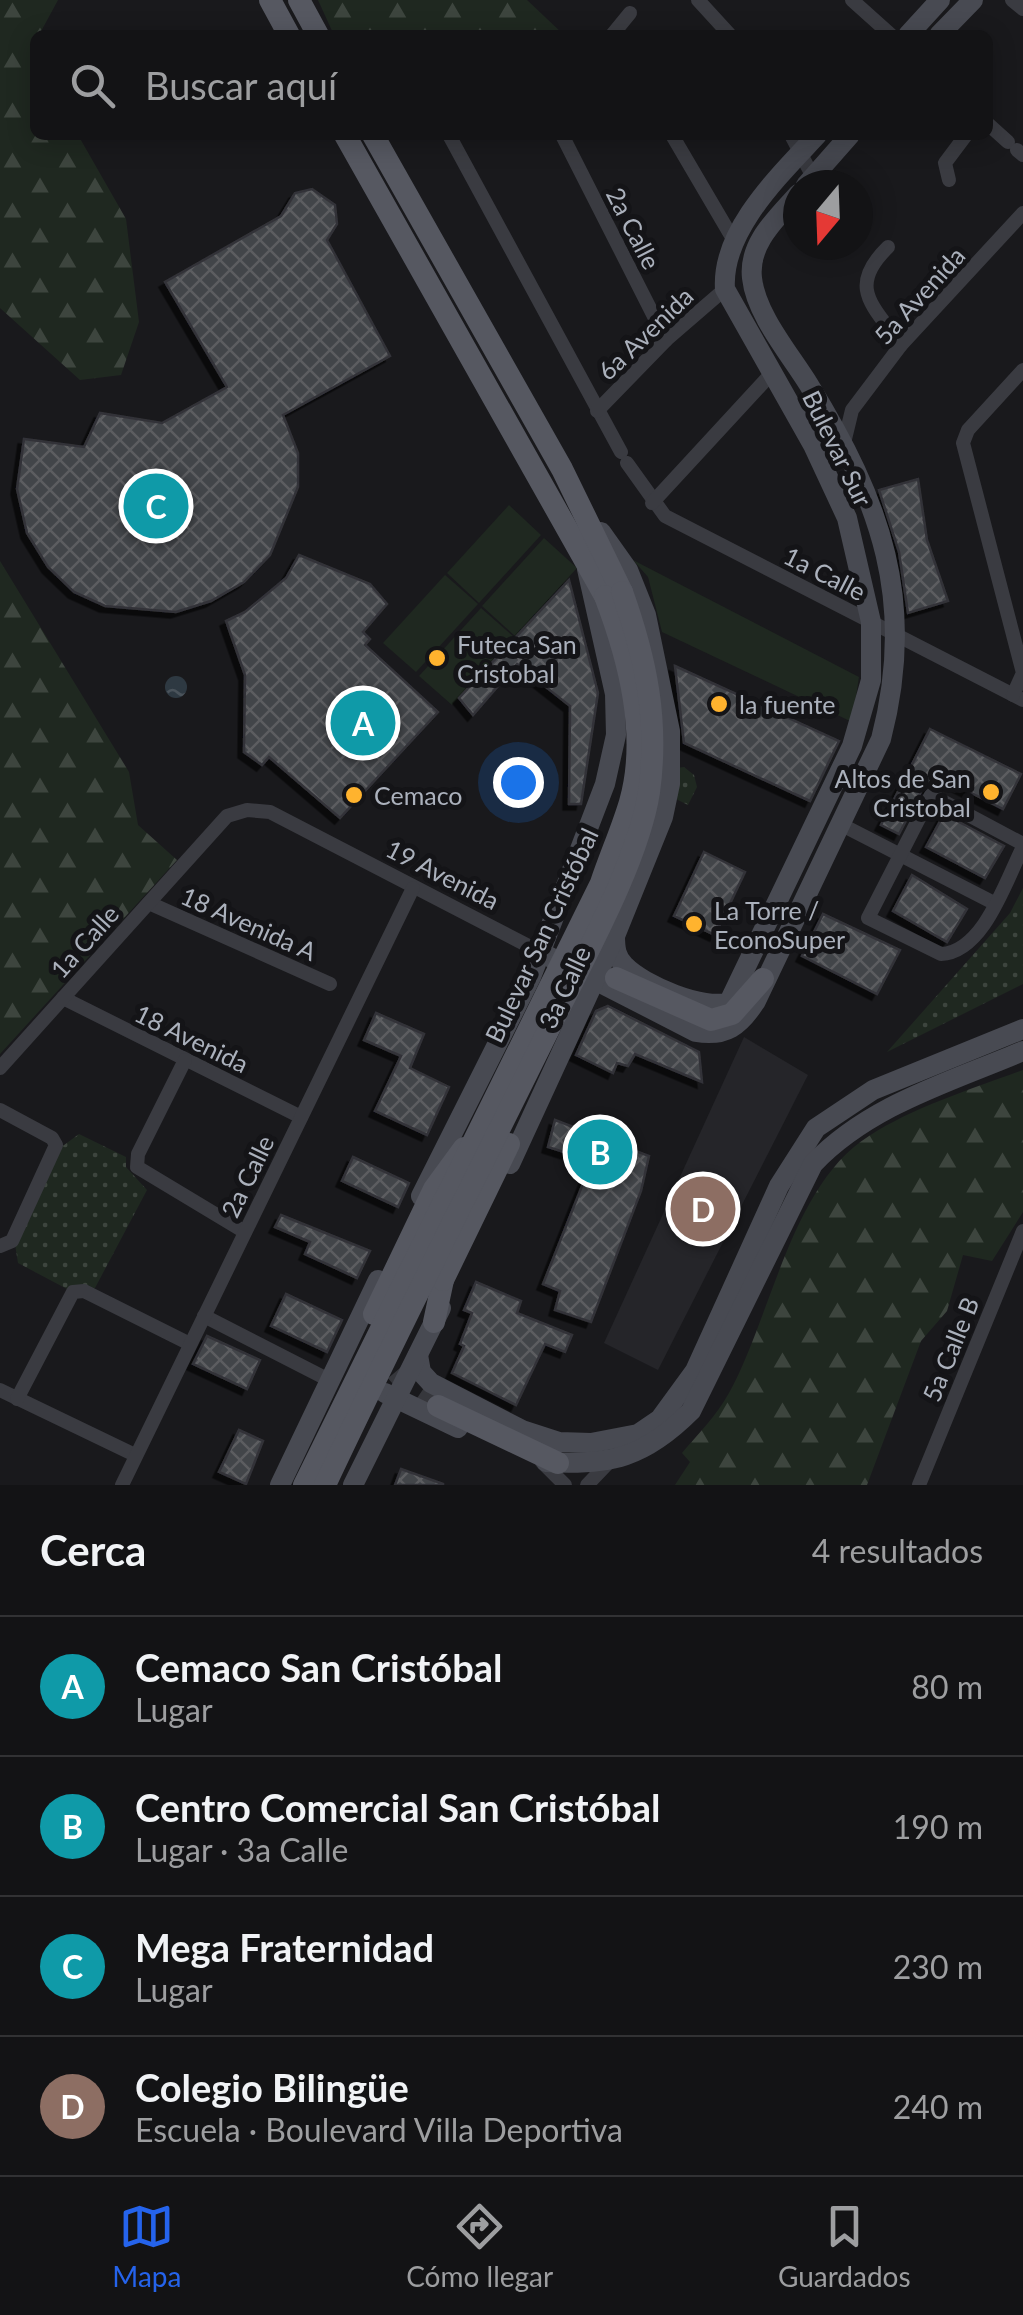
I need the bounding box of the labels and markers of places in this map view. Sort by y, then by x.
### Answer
pin: C [124,468,188,544]
place label: Futeca San Cristobal [457,629,577,688]
marker: Futeca San Cristobal [426,647,448,669]
pin: A [330,686,396,760]
place label: la fuente [739,689,836,719]
marker: la fuente [708,693,730,715]
place label: Altos de San Cristobal [835,763,971,822]
place label: Cemaco [374,780,463,810]
marker: Altos de San Cristobal [980,781,1002,803]
marker: Cemaco [343,784,365,806]
place label: La Torre / EconoSuper [714,895,845,954]
marker: La Torre / EconoSuper [683,913,705,935]
pin: B [568,1114,632,1190]
pin: D [670,1172,736,1246]

